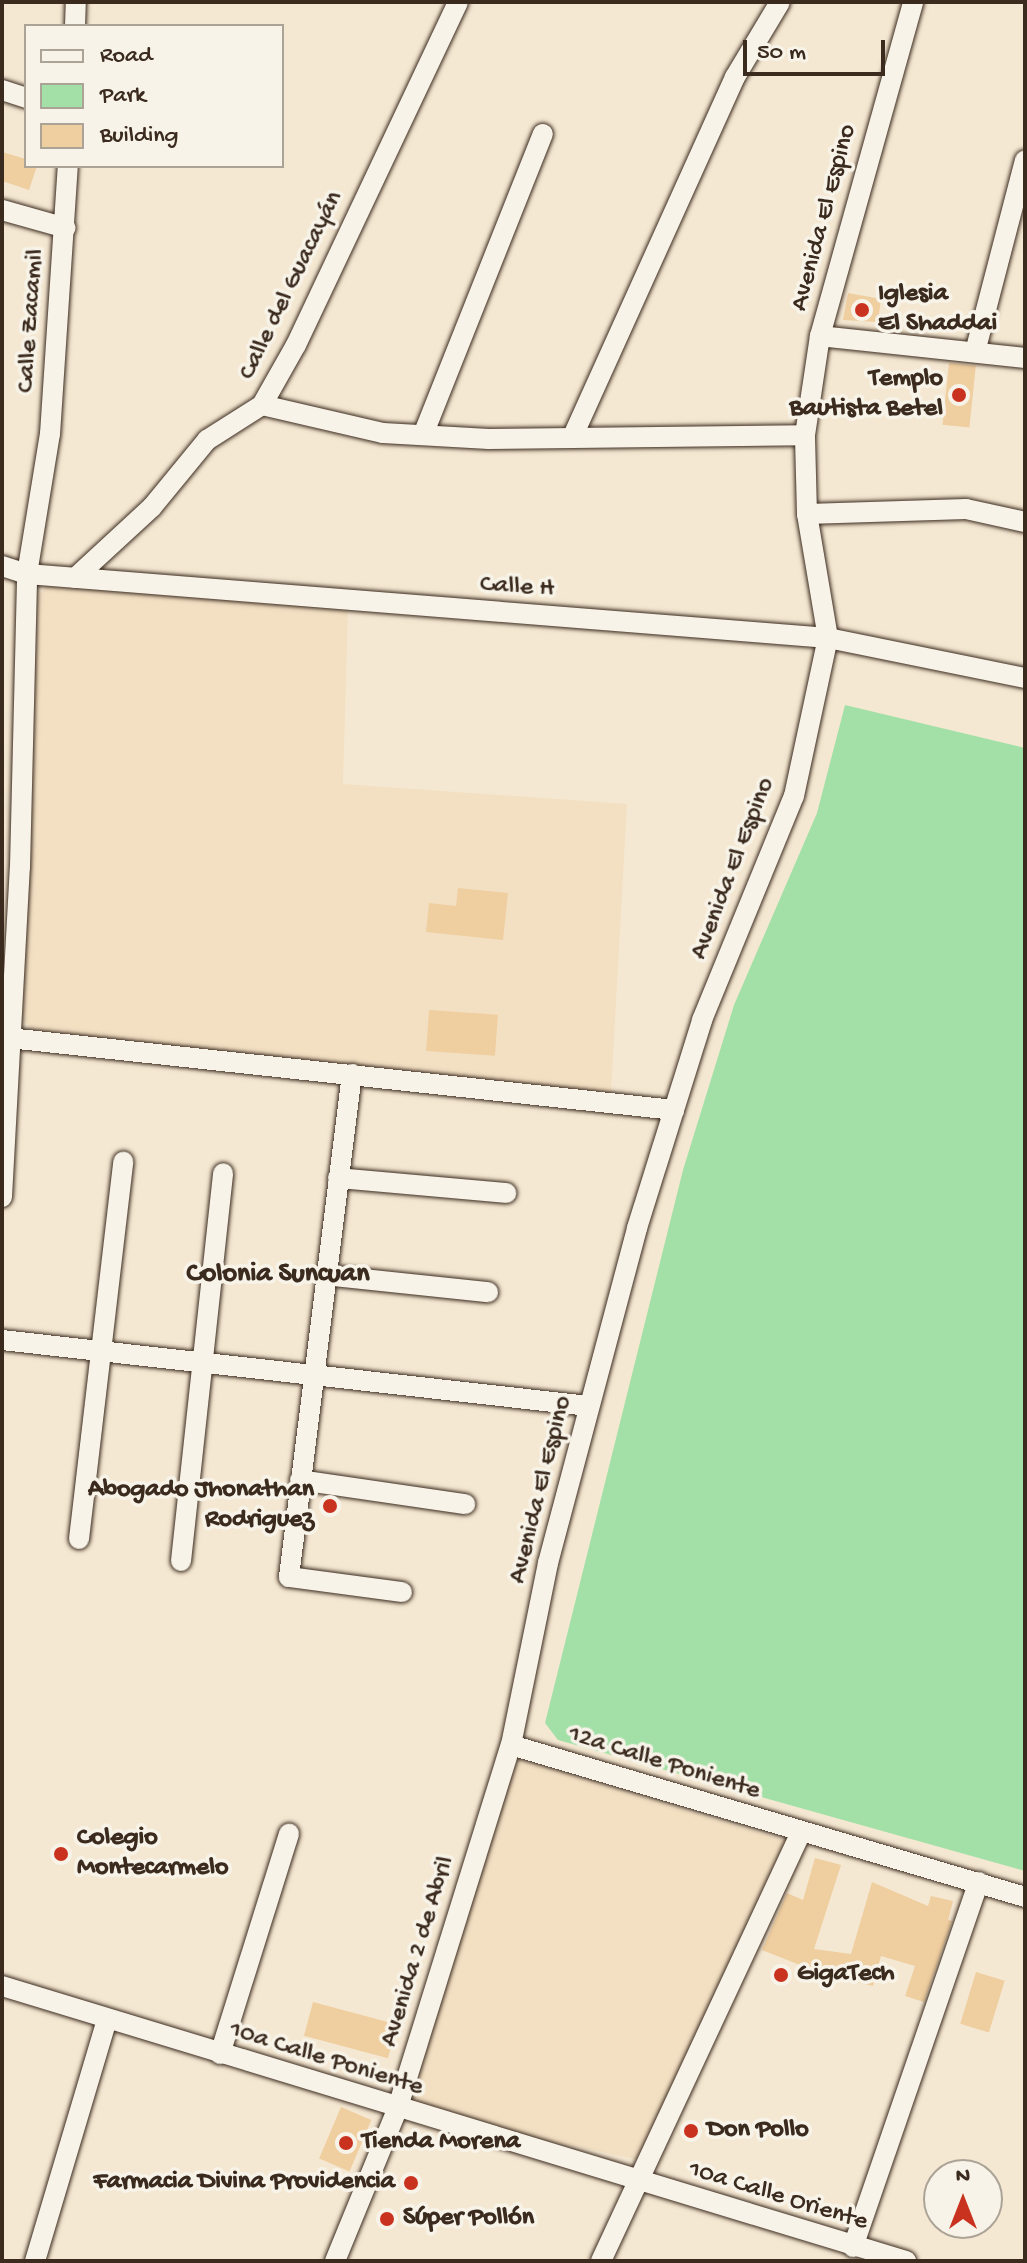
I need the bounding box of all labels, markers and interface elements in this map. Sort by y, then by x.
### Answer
legend [24,24,284,168]
scale bar [747,24,889,74]
text: 50 m [757,39,806,68]
text: Road [100,42,152,71]
text: Park [100,82,146,111]
street label: Avenida El Espino [785,121,865,315]
text: Building [100,122,178,151]
street label: Calle del Guacayán [233,187,351,385]
street label: Calle Zacamil [11,248,53,394]
place label: Iglesia El Shaddai [878,279,997,340]
marker: Iglesia El Shaddai [853,301,871,319]
place label: Templo Bautista Betel [790,364,943,426]
marker: Templo Bautista Betel [950,386,968,404]
street label: Calle H [479,570,555,606]
street label: Avenida El Espino [685,774,783,964]
district label: Colonia Suncuan [187,1258,369,1292]
street label: Avenida El Espino [504,1393,580,1587]
place label: Abogado Jhonathan Rodriguez [88,1475,314,1536]
marker: Abogado Jhonathan Rodriguez [321,1497,339,1515]
street label: 12a Calle Poniente [564,1720,764,1808]
place label: Colegio Montecarmelo [77,1823,228,1884]
marker: Colegio Montecarmelo [52,1845,70,1863]
street label: Avenida 2 de Abril [375,1853,463,2051]
place label: GigaTech [797,1959,894,1991]
marker: GigaTech [772,1966,790,1984]
street label: 10a Calle Poniente [225,2016,427,2104]
place label: Don Pollo [707,2115,809,2147]
marker: Don Pollo [682,2122,700,2140]
place label: Tienda Morena [362,2127,520,2159]
marker: Tienda Morena [337,2134,355,2152]
street label: 10a Calle Oriente [685,2155,871,2239]
north arrow [923,2159,1003,2239]
text: N [956,2164,970,2190]
place label: Farmacia Divina Providencia [93,2167,395,2199]
marker: Farmacia Divina Providencia [402,2174,420,2192]
place label: Súper Pollón [403,2203,534,2235]
marker: Súper Pollón [378,2210,396,2228]

